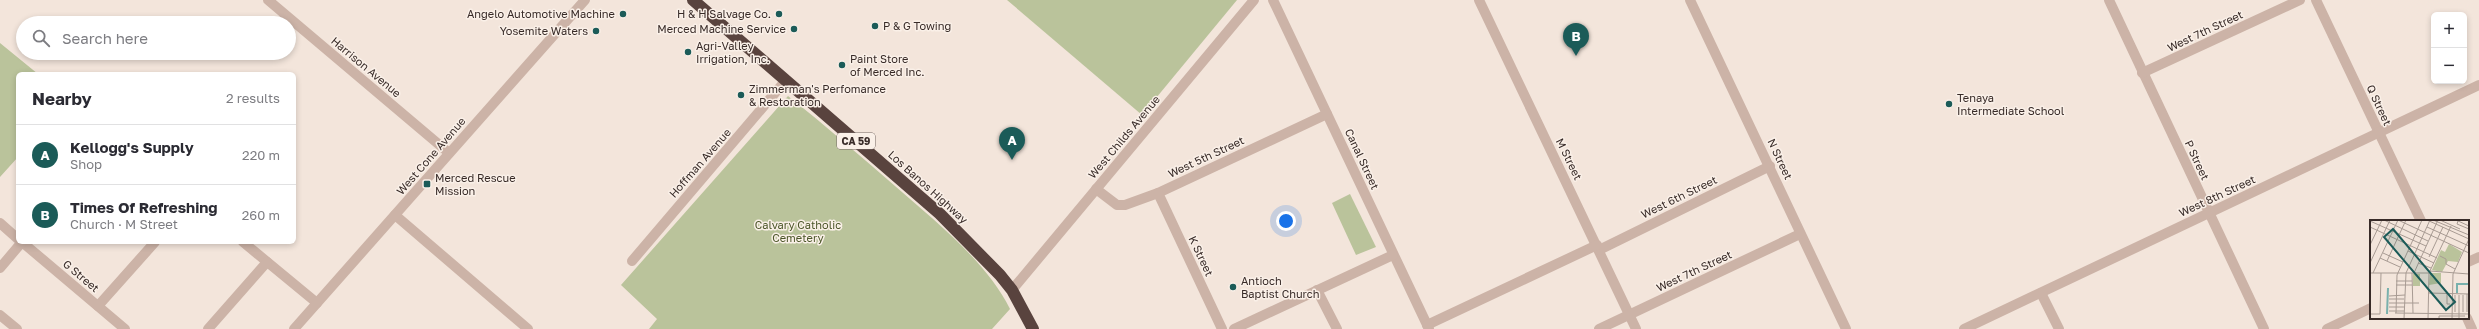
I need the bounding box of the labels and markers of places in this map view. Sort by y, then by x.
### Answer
place label: Angelo Automotive Machine [467,7,615,20]
place label: H & H Salvage Co. [677,7,771,20]
marker: Angelo Automotive Machine [618,9,628,19]
marker: H & H Salvage Co. [774,9,784,19]
place label: P & G Towing [883,19,951,32]
marker: P & G Towing [870,21,880,31]
place label: Merced Machine Service [657,22,786,35]
pin: B [1563,23,1589,56]
place label: Yosemite Waters [500,24,588,37]
marker: Merced Machine Service [789,24,799,34]
marker: Yosemite Waters [591,26,601,36]
place label: Agri-Valley Irrigation, Inc. [696,39,770,65]
marker: Agri-Valley Irrigation, Inc. [683,47,693,57]
place label: Paint Store of Merced Inc. [850,52,924,78]
marker: Paint Store of Merced Inc. [837,60,847,70]
place label: Zimmerman's Perfomance & Restoration [749,82,886,108]
marker: Zimmerman's Perfomance & Restoration [736,90,746,100]
place label: Tenaya Intermediate School [1957,91,2065,117]
marker: Tenaya Intermediate School [1944,99,1954,109]
pin: A [999,127,1025,160]
place label: Merced Rescue Mission [435,171,516,197]
marker: Merced Rescue Mission [422,179,432,189]
place label: Antioch Baptist Church [1241,274,1320,300]
marker: Antioch Baptist Church [1228,282,1238,292]

